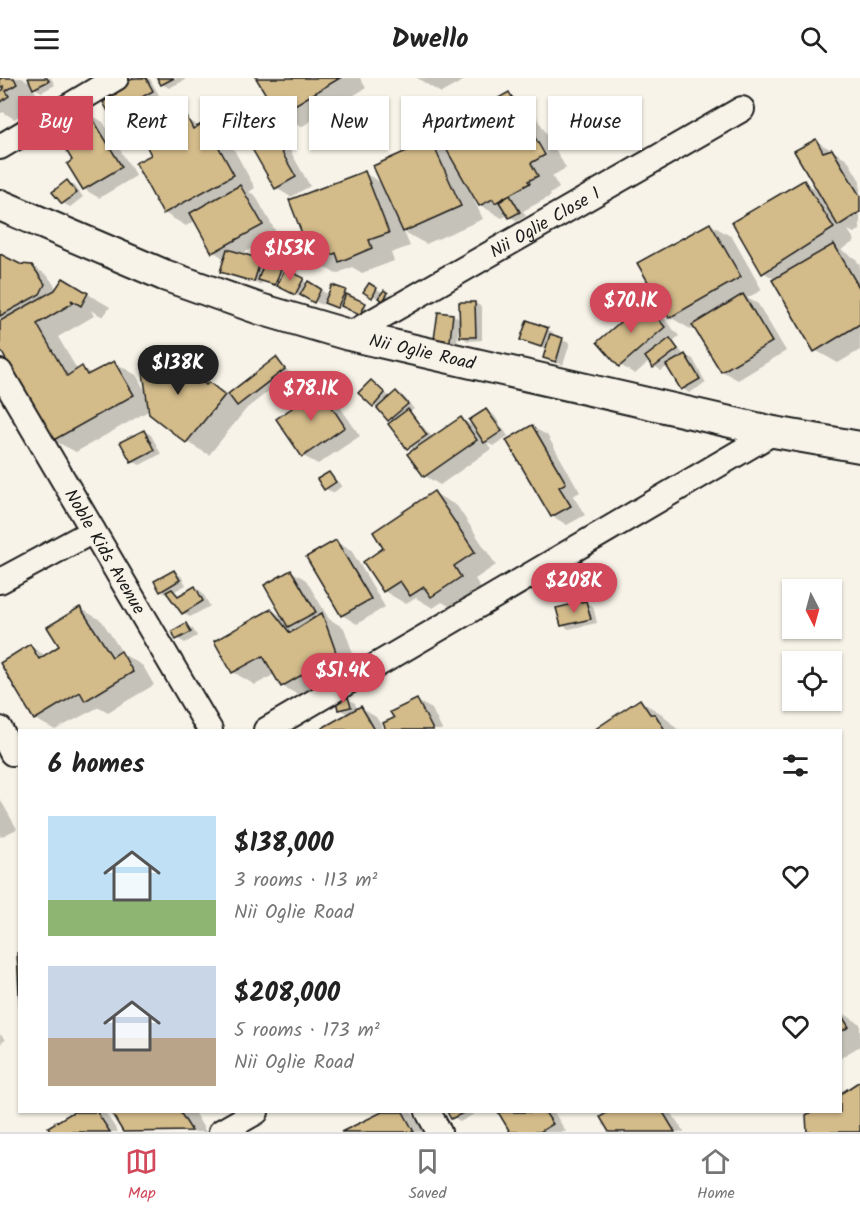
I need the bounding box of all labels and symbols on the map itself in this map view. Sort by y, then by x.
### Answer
street label: Nii Oglie Close 1 [485,180,607,267]
pin: $153K [248,231,332,282]
pin: $70.1K [582,283,680,334]
street label: Nii Oglie Road [366,327,479,380]
pin: $138K [136,345,220,396]
pin: $78.1K [262,371,360,422]
street label: Noble Kids Avenue [56,484,152,620]
pin: $208K [532,563,616,614]
north arrow [782,579,842,639]
pin: $51.4K [294,653,392,704]

